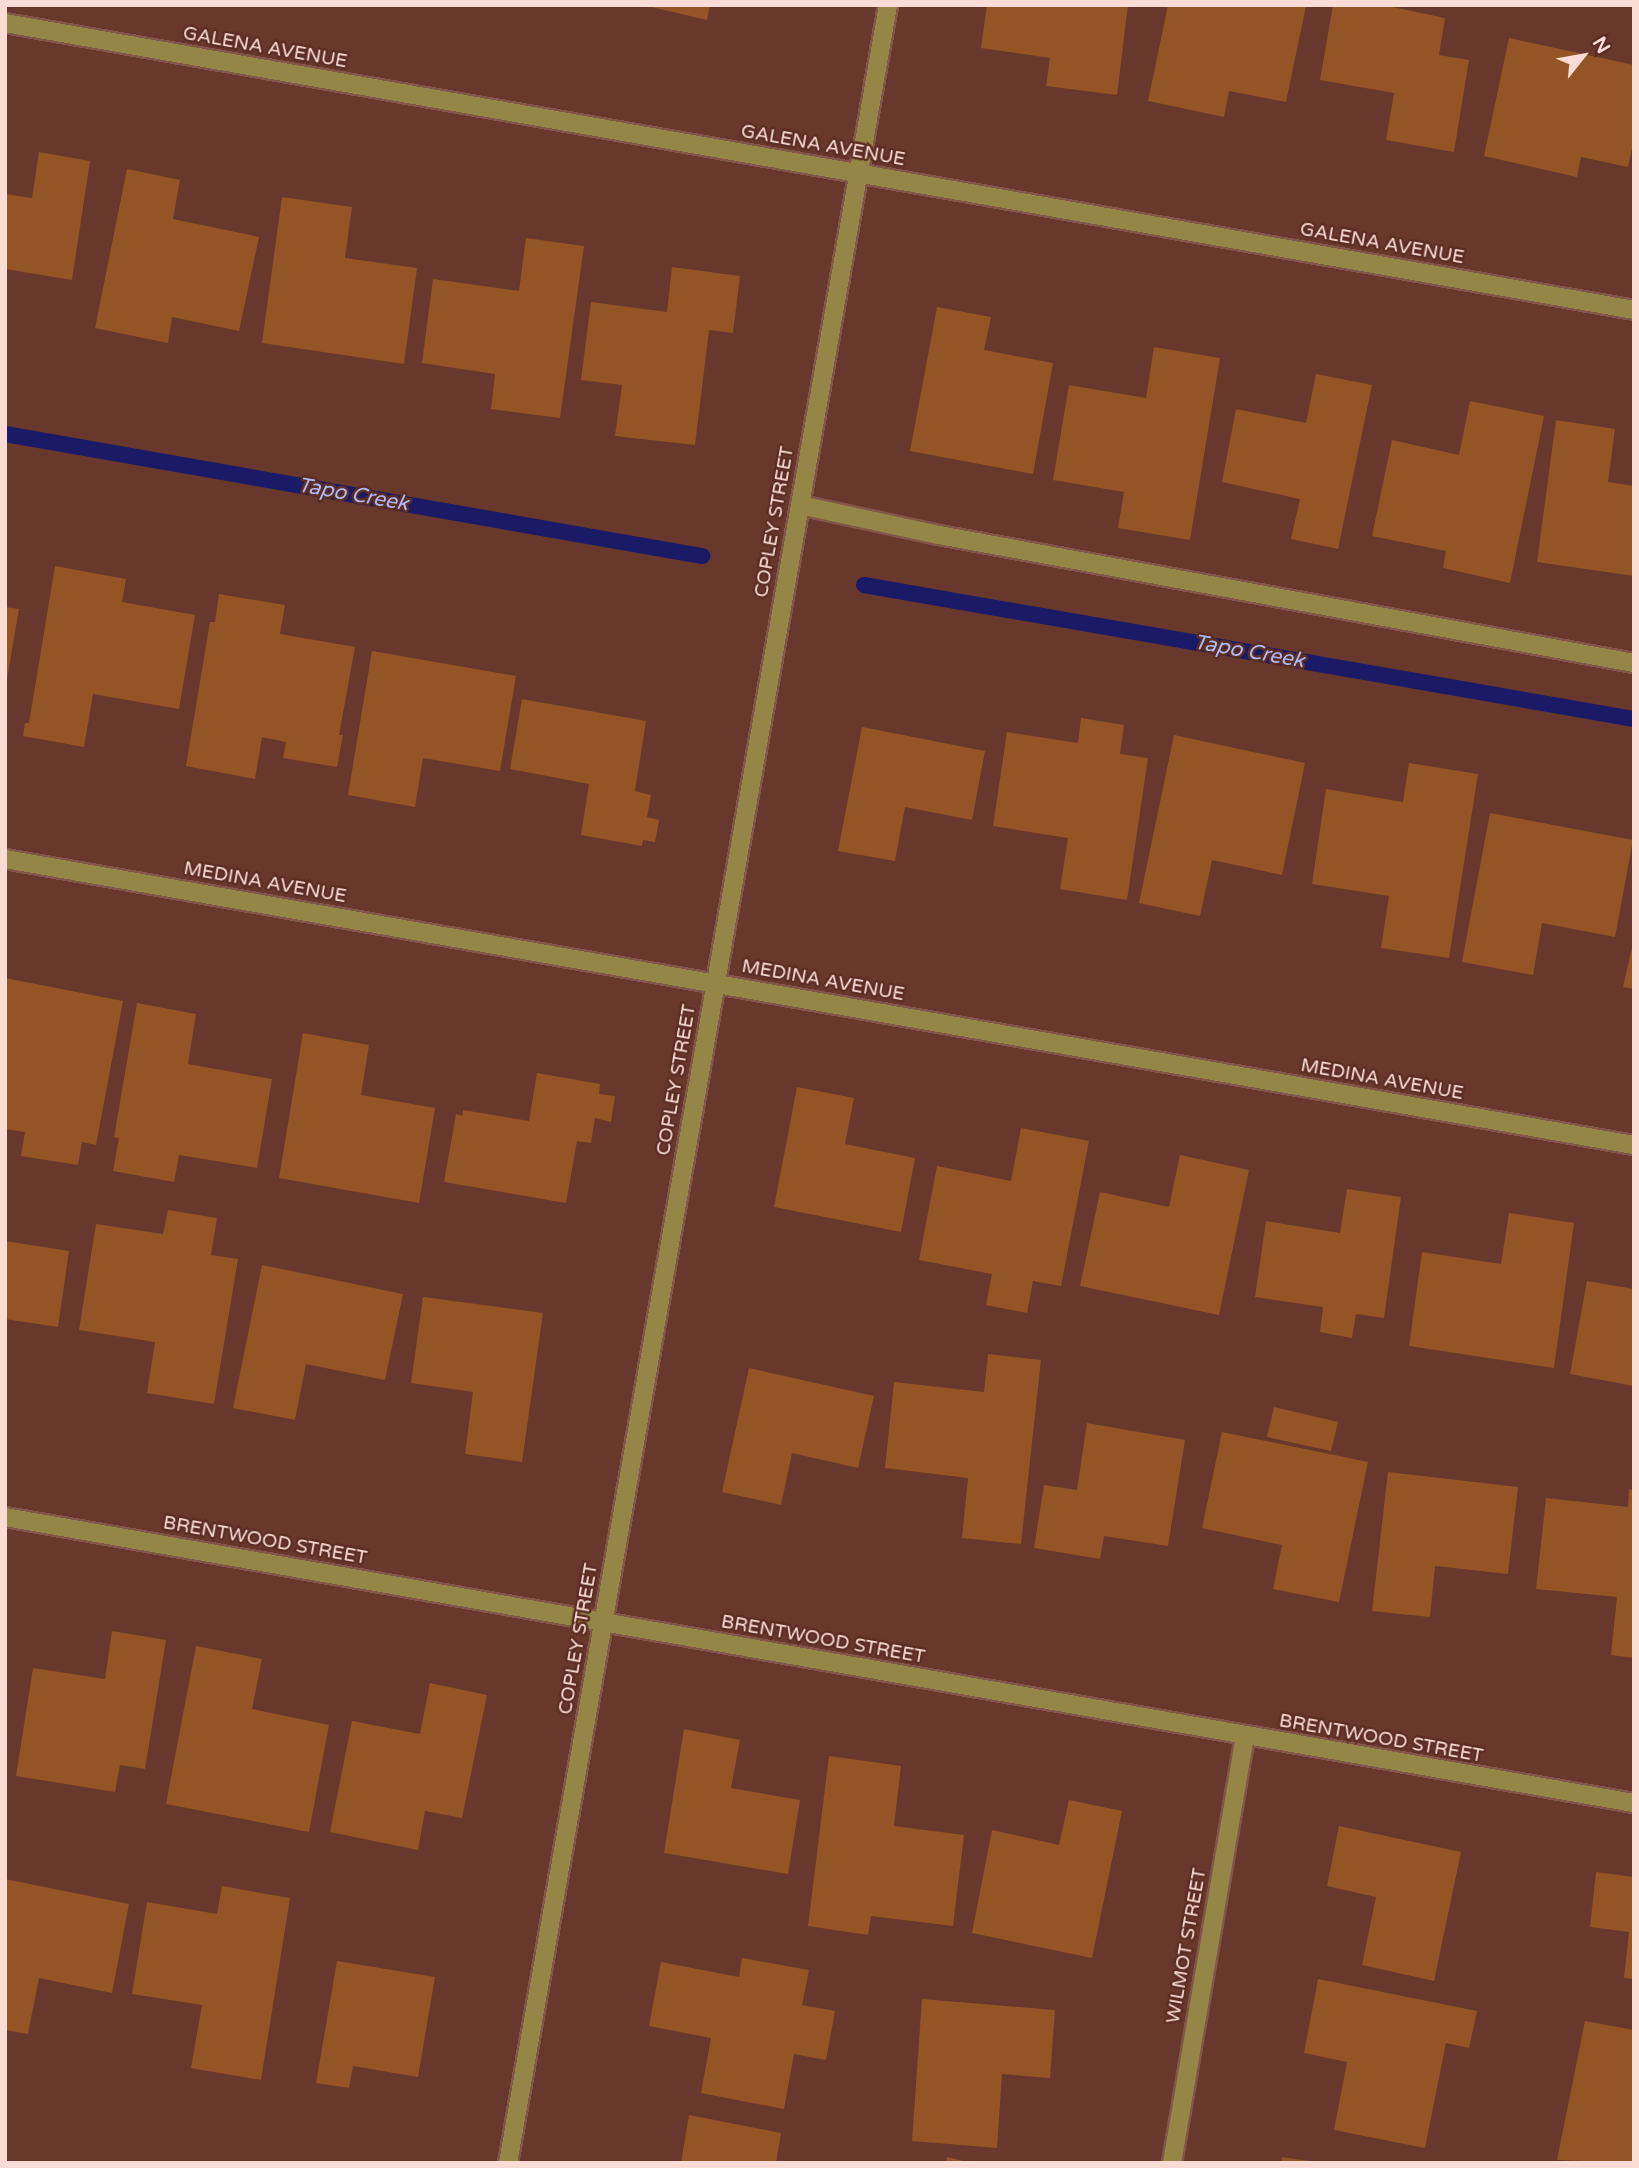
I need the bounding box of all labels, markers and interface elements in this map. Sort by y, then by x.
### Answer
north arrow [1548,21,1618,91]
street label: GALENA AVENUE [181,22,349,74]
text: N [1588,33,1614,57]
street label: GALENA AVENUE [739,120,907,172]
street label: GALENA AVENUE [1298,218,1466,270]
street label: COPLEY STREET [750,445,800,599]
water label: Tapo Creek [296,473,410,517]
water label: Tapo Creek [1192,630,1306,674]
street label: MEDINA AVENUE [182,857,348,909]
street label: MEDINA AVENUE [740,955,906,1007]
street label: COPLEY STREET [652,1003,702,1157]
street label: MEDINA AVENUE [1299,1054,1465,1106]
street label: BRENTWOOD STREET [161,1512,369,1570]
street label: COPLEY STREET [554,1562,604,1716]
street label: BRENTWOOD STREET [719,1611,927,1669]
street label: BRENTWOOD STREET [1277,1710,1485,1768]
street label: WILMOT STREET [1162,1867,1212,2025]

